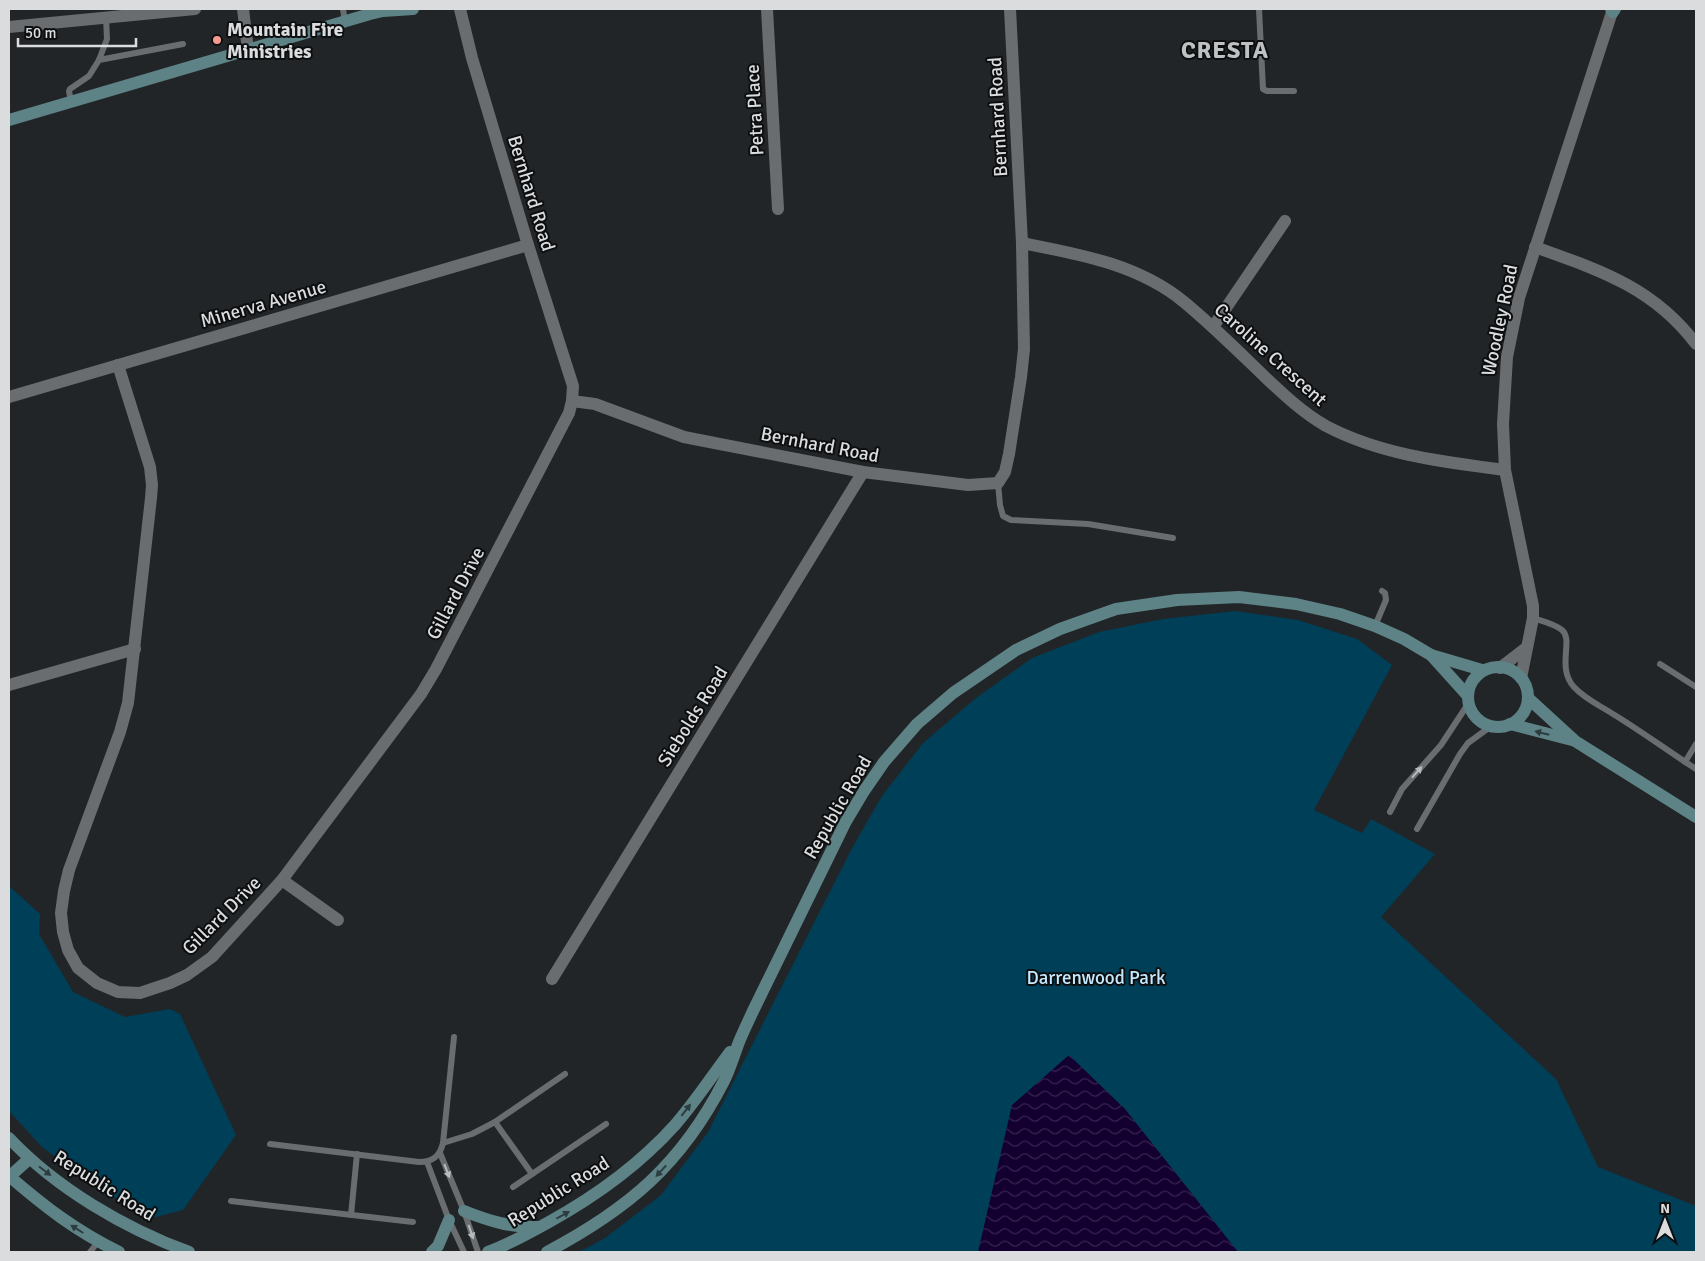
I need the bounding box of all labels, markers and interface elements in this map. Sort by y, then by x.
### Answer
scale bar [18,15,135,47]
place label: Mountain Fire Ministries [227,18,343,64]
text: 50 m [25,24,56,42]
marker: Mountain Fire Ministries [211,34,223,46]
district label: CRESTA [1181,35,1269,65]
street label: Bernhard Road [983,56,1013,178]
street label: Petra Place [741,64,769,156]
street label: Bernhard Road [502,132,560,254]
street label: Woodley Road [1476,262,1524,378]
street label: Minerva Avenue [198,275,329,333]
street label: Caroline Crescent [1209,298,1332,412]
street label: Bernhard Road [759,422,881,468]
street label: Gillard Drive [421,543,490,644]
street label: Siebolds Road [653,662,733,771]
one-way arrow [1535,729,1550,737]
street label: Republic Road [799,751,877,864]
one-way arrow [1411,766,1423,778]
street label: Gillard Drive [177,871,266,960]
park label: Darrenwood Park [1027,966,1166,990]
one-way arrow [680,1104,691,1117]
street label: Republic Road [49,1145,160,1227]
street label: Republic Road [503,1151,614,1233]
one-way arrow [443,1164,451,1179]
one-way arrow [38,1165,51,1176]
one-way arrow [655,1165,667,1177]
north arrow [1640,1196,1690,1246]
text: N [1660,1200,1670,1217]
one-way arrow [556,1210,569,1219]
one-way arrow [70,1224,83,1234]
one-way arrow [468,1224,475,1239]

